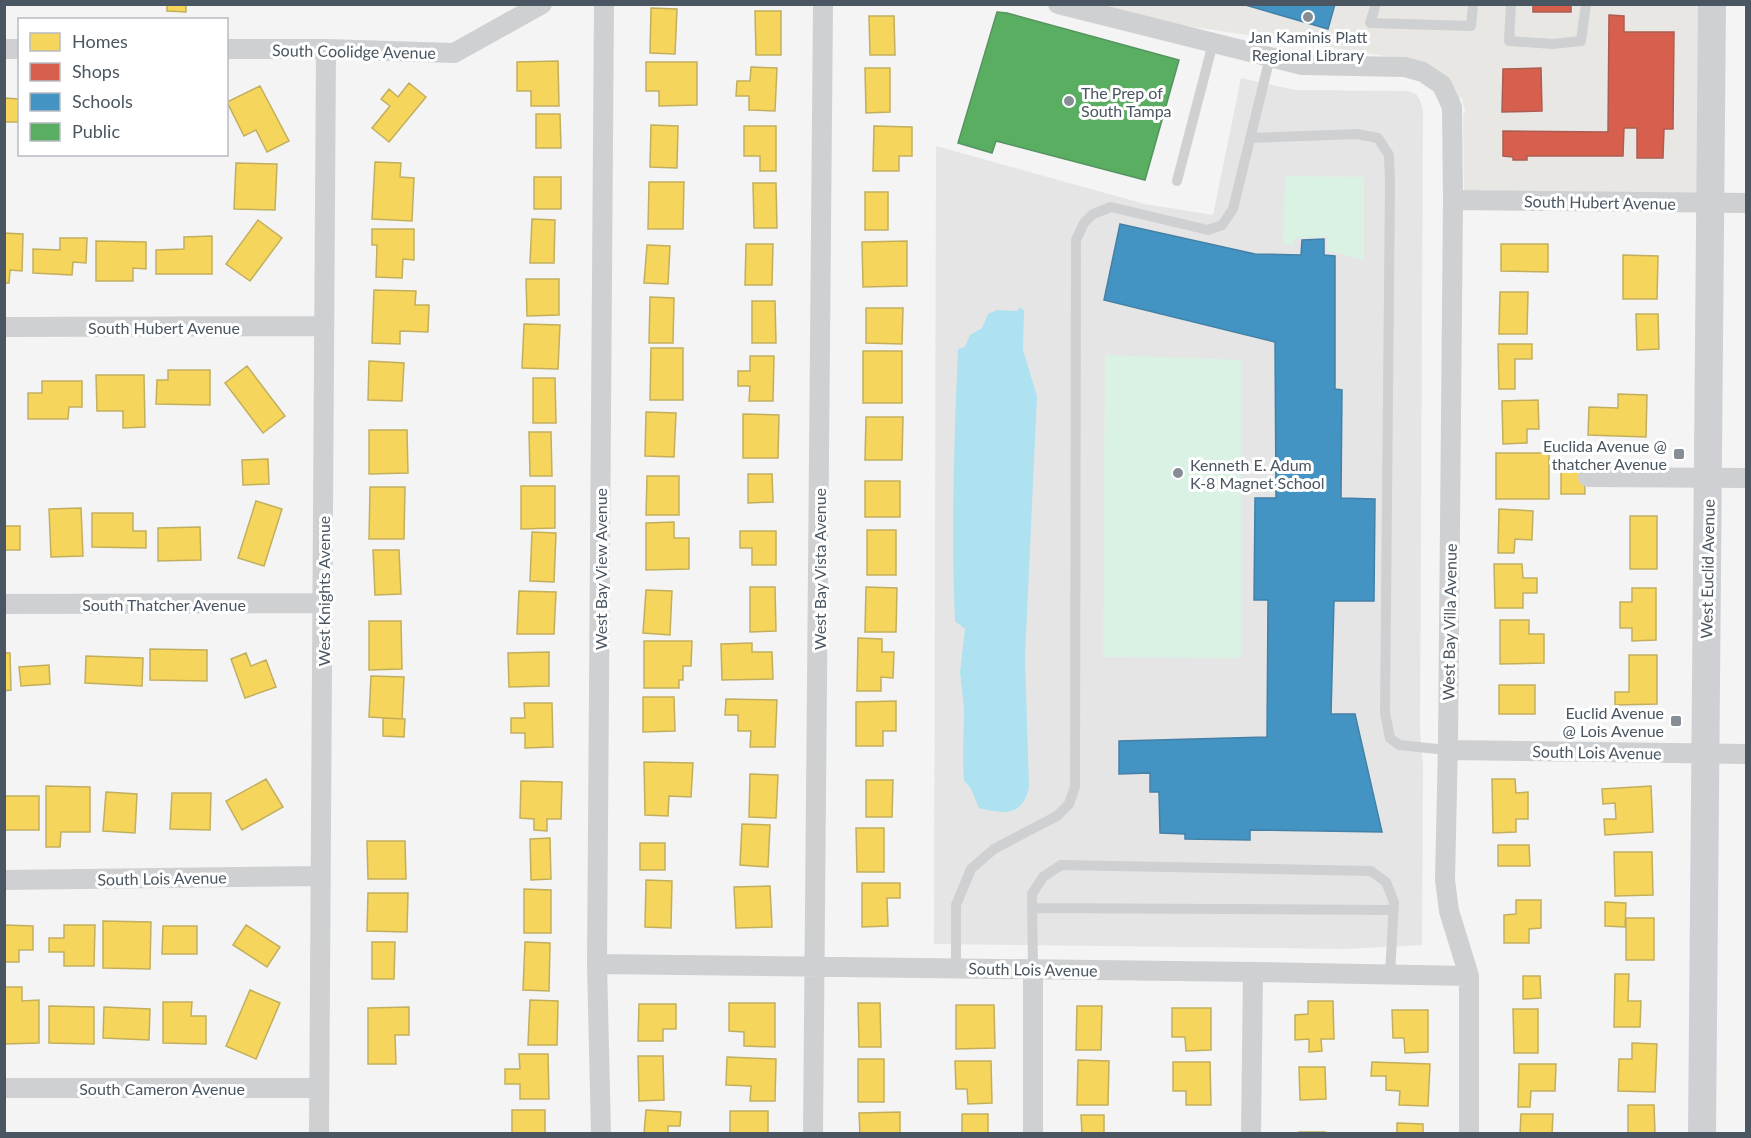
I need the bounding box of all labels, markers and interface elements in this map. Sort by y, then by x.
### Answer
marker: Jan Kaminis Platt Regional Library [1301,10,1315,24]
legend [18,18,228,156]
place label: Jan Kaminis Platt Regional Library [1249,27,1367,64]
text: Homes [72,30,128,52]
street label: South Coolidge Avenue [272,40,436,62]
text: Shops [72,60,120,82]
place label: The Prep of South Tampa [1081,83,1172,120]
text: Schools [72,90,133,112]
marker: The Prep of South Tampa [1062,94,1076,108]
text: Public [72,120,120,142]
street label: South Hubert Avenue [1524,191,1676,213]
street label: South Hubert Avenue [88,318,240,337]
place label: Euclida Avenue @ thatcher Avenue [1543,436,1667,473]
marker: Euclida Avenue @ thatcher Avenue [1672,447,1686,461]
place label: Kenneth E. Adum K-8 Magnet School [1190,455,1325,492]
marker: Kenneth E. Adum K-8 Magnet School [1171,466,1185,480]
street label: West Bay View Avenue [591,488,610,650]
street label: West Bay Vista Avenue [810,488,829,650]
street label: West Euclid Avenue [1696,499,1718,639]
street label: West Knights Avenue [314,516,333,666]
street label: West Bay Villa Avenue [1438,543,1460,701]
street label: South Thatcher Avenue [82,595,246,614]
place label: Euclid Avenue @ Lois Avenue [1563,703,1664,740]
marker: Euclid Avenue @ Lois Avenue [1669,714,1683,728]
street label: South Lois Avenue [1532,741,1662,763]
street label: South Lois Avenue [97,867,227,889]
street label: South Lois Avenue [968,958,1098,980]
street label: South Cameron Avenue [79,1079,245,1098]

